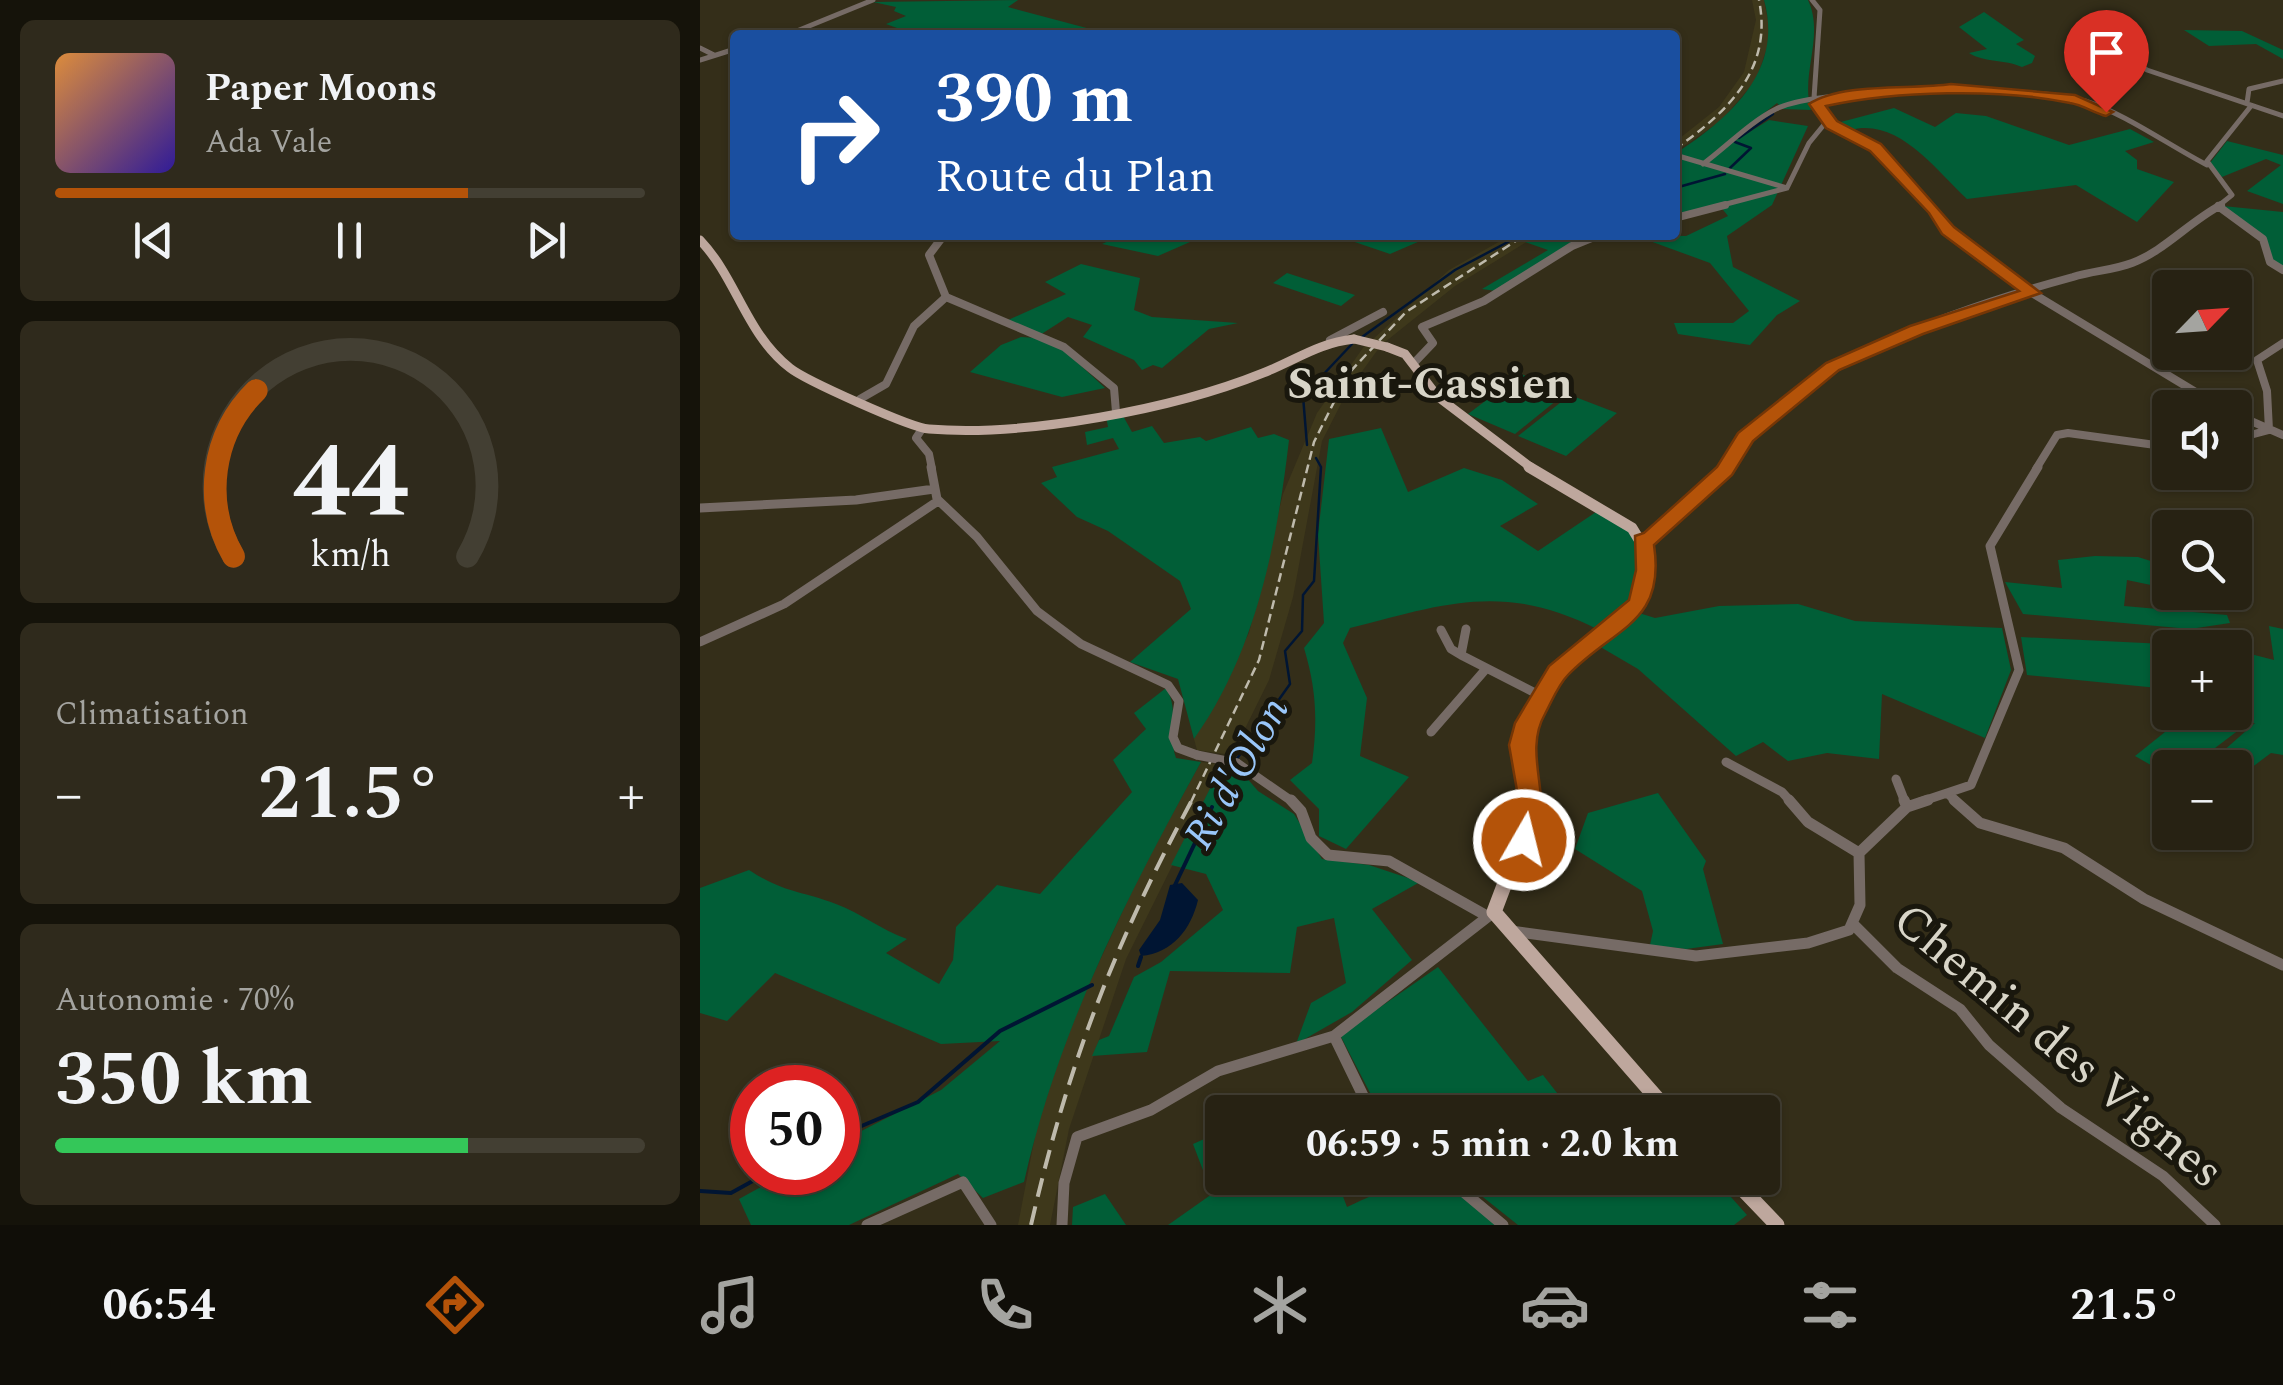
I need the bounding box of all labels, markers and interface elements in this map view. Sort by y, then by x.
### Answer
pin [2064,10,2149,113]
icon: arrive [2079,25,2134,80]
text: 390 m [935,47,1133,153]
text: Paper Moons [205,60,437,118]
icon: right [770,70,900,200]
text: Ada Vale [205,118,332,167]
text: Route du Plan [935,143,1215,212]
icon: previous [126,213,181,268]
icon: pause [322,213,377,268]
icon: next [519,213,574,268]
north arrow [2152,270,2252,370]
map controls [2152,270,2252,850]
district label: Saint-Cassien [1287,350,1573,419]
button: sound [2152,390,2252,490]
text: 44 [292,404,408,562]
button: search [2152,510,2252,610]
text: km/h [310,528,390,583]
button: + [2152,630,2252,730]
water label: Ri d'Olon [1168,685,1306,861]
text: Climatisation [55,690,249,739]
text: 21.5° [258,738,442,852]
button: − [2152,750,2252,850]
text: − [55,754,83,837]
text: + [617,754,645,837]
position arrow [1472,788,1576,892]
street label: Chemin des Vignes [1876,885,2240,1207]
text: Autonomie · 70% [55,976,294,1025]
text: 350 km [55,1024,313,1138]
speed limit sign: 50 [730,1065,860,1195]
text: 06:59 · 5 min · 2.0 km [1306,1116,1679,1174]
icon: directions [420,1270,490,1340]
icon: music [695,1270,765,1340]
icon: phone [970,1270,1040,1340]
icon: climate [1245,1270,1315,1340]
icon: car [1520,1270,1590,1340]
icon: filters [1795,1270,1865,1340]
text: 06:54 [102,1271,216,1340]
text: 21.5° [2070,1271,2180,1340]

